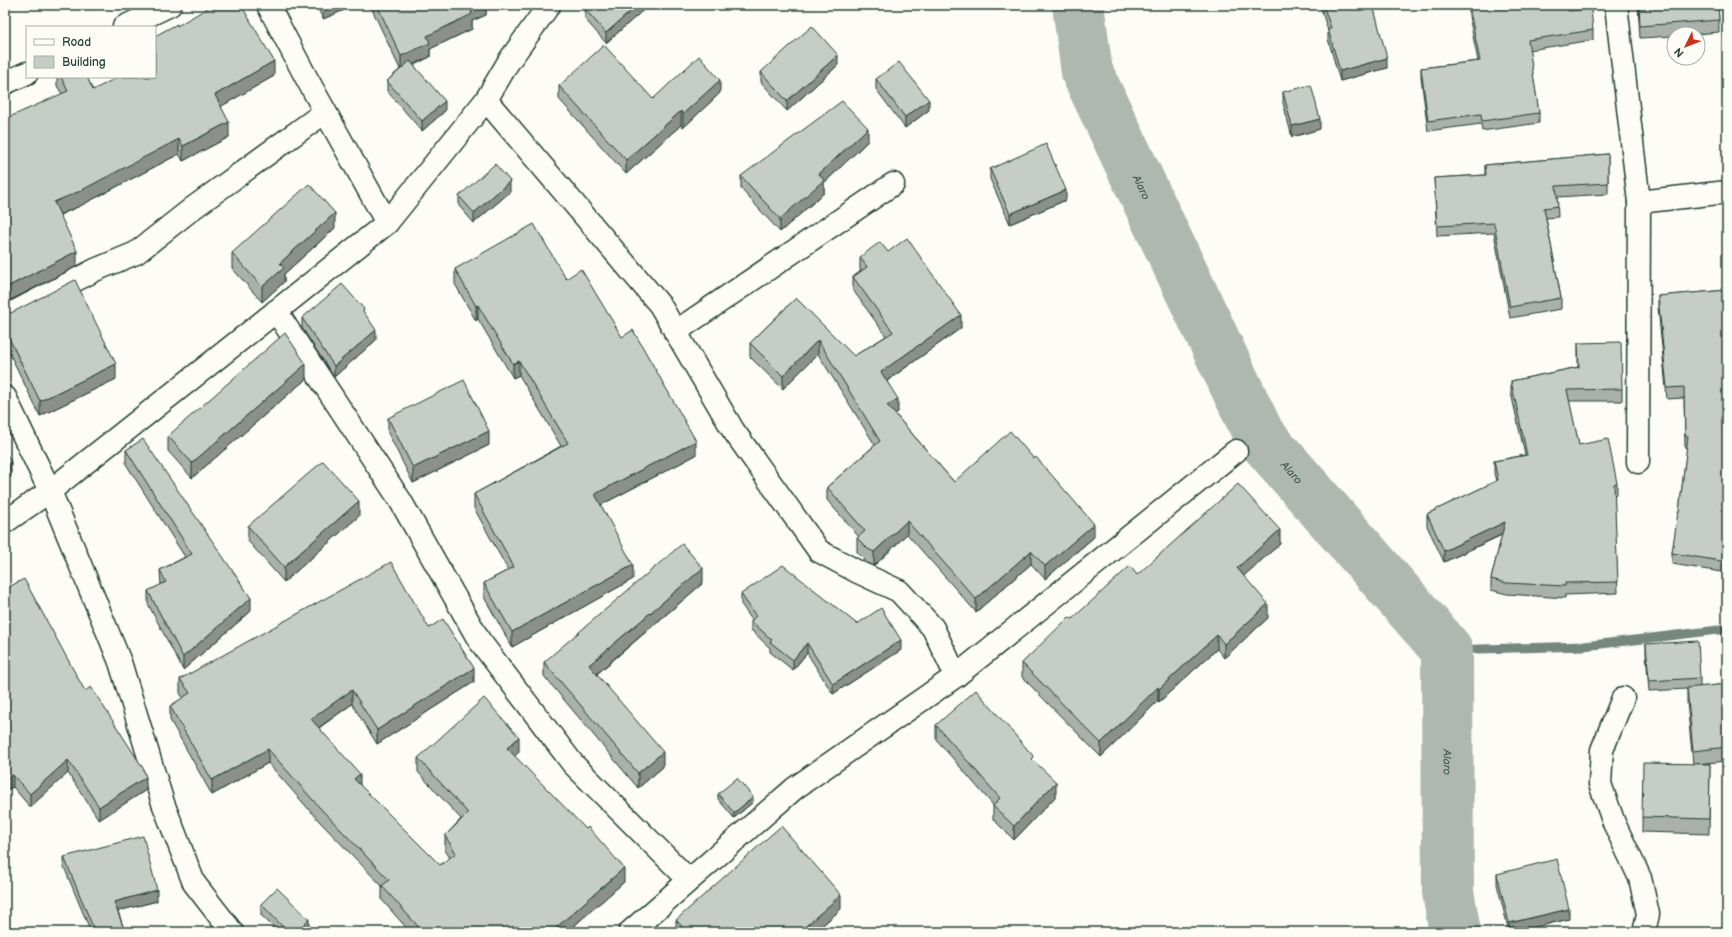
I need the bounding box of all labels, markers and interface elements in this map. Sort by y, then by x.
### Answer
legend [26,26,156,78]
north arrow [1666,26,1706,66]
text: Road [62,35,91,50]
text: N [1671,45,1687,60]
text: Building [62,55,106,70]
water label: Alaro [1130,172,1153,202]
water label: Alaro [1278,458,1305,487]
water label: Alaro [1441,748,1454,776]

